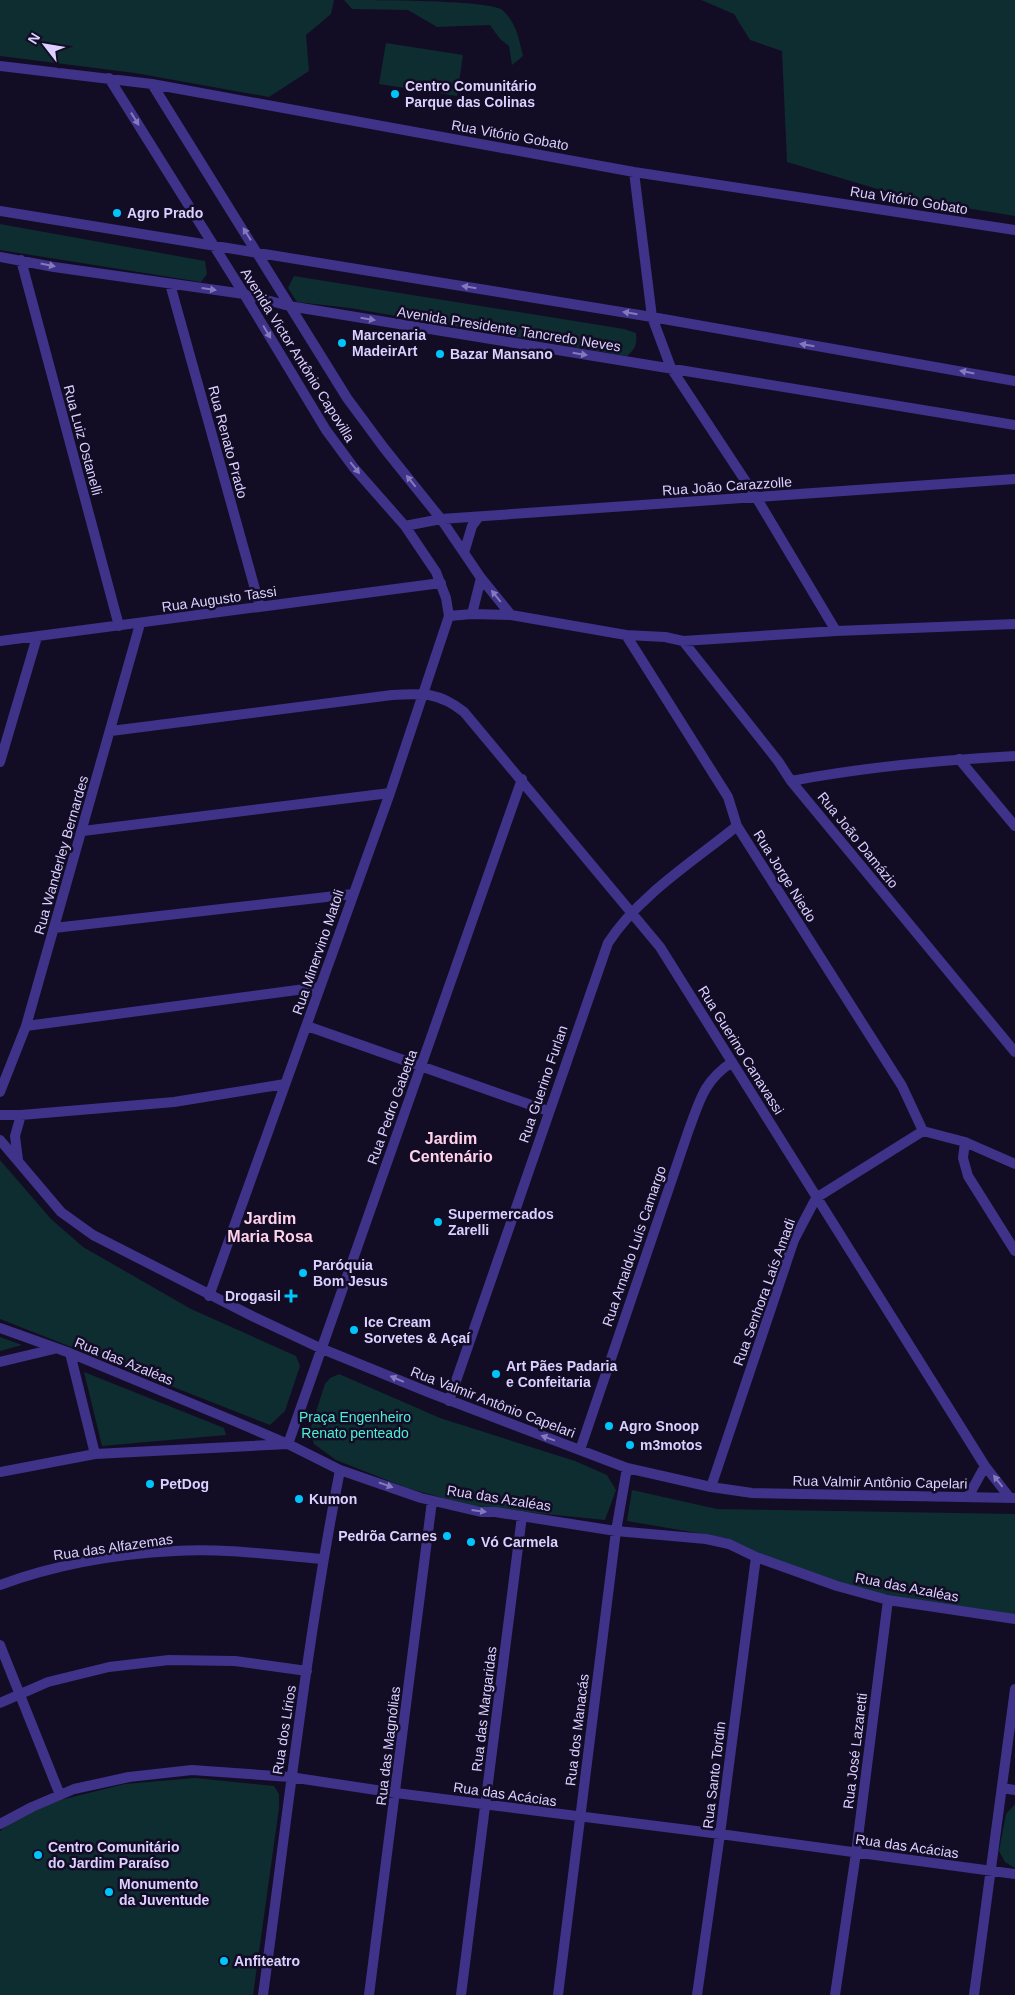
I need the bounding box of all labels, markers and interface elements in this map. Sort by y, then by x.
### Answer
north arrow [20,20,70,70]
text: N [24,30,43,47]
place label: Centro Comunitário Parque das Colinas [405,78,536,110]
marker: Centro Comunitário Parque das Colinas [389,88,401,100]
one-way arrow [130,113,139,126]
street label: Rua Vitório Gobato [450,117,570,153]
street label: Rua Vitório Gobato [849,183,969,217]
place label: Agro Prado [127,205,203,221]
marker: Agro Prado [111,207,123,219]
one-way arrow [242,227,251,240]
one-way arrow [40,262,56,270]
street label: Avenida Victor Antônio Capovilla [238,265,358,445]
one-way arrow [461,283,477,291]
one-way arrow [201,285,217,293]
street label: Avenida Presidente Tancredo Neves [396,303,622,355]
one-way arrow [621,309,637,317]
one-way arrow [360,316,376,324]
one-way arrow [262,325,271,338]
place label: Marcenaria MadeirArt [352,327,426,359]
marker: Marcenaria MadeirArt [336,337,348,349]
one-way arrow [799,340,815,348]
place label: Bazar Mansano [450,346,553,362]
marker: Bazar Mansano [434,348,446,360]
one-way arrow [573,351,589,359]
one-way arrow [959,368,975,376]
street label: Rua Luiz Ostanelli [61,383,105,497]
street label: Rua Renato Prado [205,384,251,500]
one-way arrow [349,461,360,474]
street label: Rua João Carazzolle [662,473,793,499]
one-way arrow [405,475,416,488]
street label: Rua Augusto Tassi [161,583,277,615]
one-way arrow [490,590,501,603]
street label: Rua Wanderley Bernardes [31,774,91,936]
street label: Rua João Damázio [814,789,902,891]
street label: Rua Jorge Niedo [750,827,820,925]
street label: Rua Minervino Matoli [289,887,347,1017]
street label: Rua Guerino Canavassi [695,983,787,1117]
street label: Rua Guerino Furlan [515,1023,571,1145]
street label: Rua Pedro Gabetta [364,1047,420,1166]
district label: Jardim Centenário [409,1130,493,1165]
street label: Rua Arnaldo Luís Camargo [599,1163,669,1328]
place label: Supermercados Zarelli [448,1206,554,1238]
district label: Jardim Maria Rosa [227,1210,313,1245]
marker: Supermercados Zarelli [432,1216,444,1228]
street label: Rua Senhora Laís Amadi [730,1216,798,1368]
place label: Paróquia Bom Jesus [313,1257,388,1289]
marker: Paróquia Bom Jesus [297,1267,309,1279]
place label: Drogasil [225,1288,281,1304]
marker: Drogasil [285,1290,297,1302]
place label: Ice Cream Sorvetes & Açaí [364,1314,471,1346]
marker: Ice Cream Sorvetes & Açaí [348,1324,360,1336]
street label: Rua das Azaléas [72,1334,176,1388]
place label: Art Pães Padaria e Confeitaria [506,1358,617,1390]
street label: Rua Valmir Antônio Capelari [409,1363,577,1441]
marker: Art Pães Padaria e Confeitaria [490,1368,502,1380]
one-way arrow [390,1375,404,1383]
park label: Praça Engenheiro Renato penteado [299,1409,411,1441]
place label: Agro Snoop [619,1418,699,1434]
marker: Agro Snoop [603,1420,615,1432]
one-way arrow [540,1434,555,1442]
place label: m3motos [640,1437,702,1453]
marker: m3motos [624,1439,636,1451]
street label: Rua Valmir Antônio Capelari [792,1472,968,1492]
one-way arrow [993,1475,1003,1488]
place label: PetDog [160,1476,209,1492]
marker: PetDog [144,1478,156,1490]
one-way arrow [378,1482,393,1490]
street label: Rua das Azaléas [446,1482,552,1514]
place label: Kumon [309,1491,357,1507]
marker: Kumon [293,1493,305,1505]
one-way arrow [472,1507,488,1515]
place label: Pedrõa Carnes [338,1528,437,1544]
marker: Pedrõa Carnes [441,1530,453,1542]
street label: Rua das Alfazemas [52,1531,174,1563]
place label: Vó Carmela [481,1534,558,1550]
marker: Vó Carmela [465,1536,477,1548]
street label: Rua das Azaléas [854,1569,960,1605]
street label: Rua das Margaridas [468,1645,500,1773]
street label: Rua dos Manacás [562,1673,592,1787]
street label: Rua dos Lírios [269,1684,299,1776]
street label: Rua das Magnólias [373,1686,403,1806]
street label: Rua José Lazaretti [840,1692,870,1810]
street label: Rua Santo Tordin [699,1720,729,1830]
street label: Rua das Acácias [452,1779,558,1809]
street label: Rua das Acácias [854,1831,960,1861]
place label: Centro Comunitário do Jardim Paraíso [48,1839,179,1871]
marker: Centro Comunitário do Jardim Paraíso [32,1849,44,1861]
place label: Monumento da Juventude [119,1876,209,1908]
marker: Monumento da Juventude [103,1886,115,1898]
place label: Anfiteatro [234,1953,300,1969]
marker: Anfiteatro [218,1955,230,1967]

